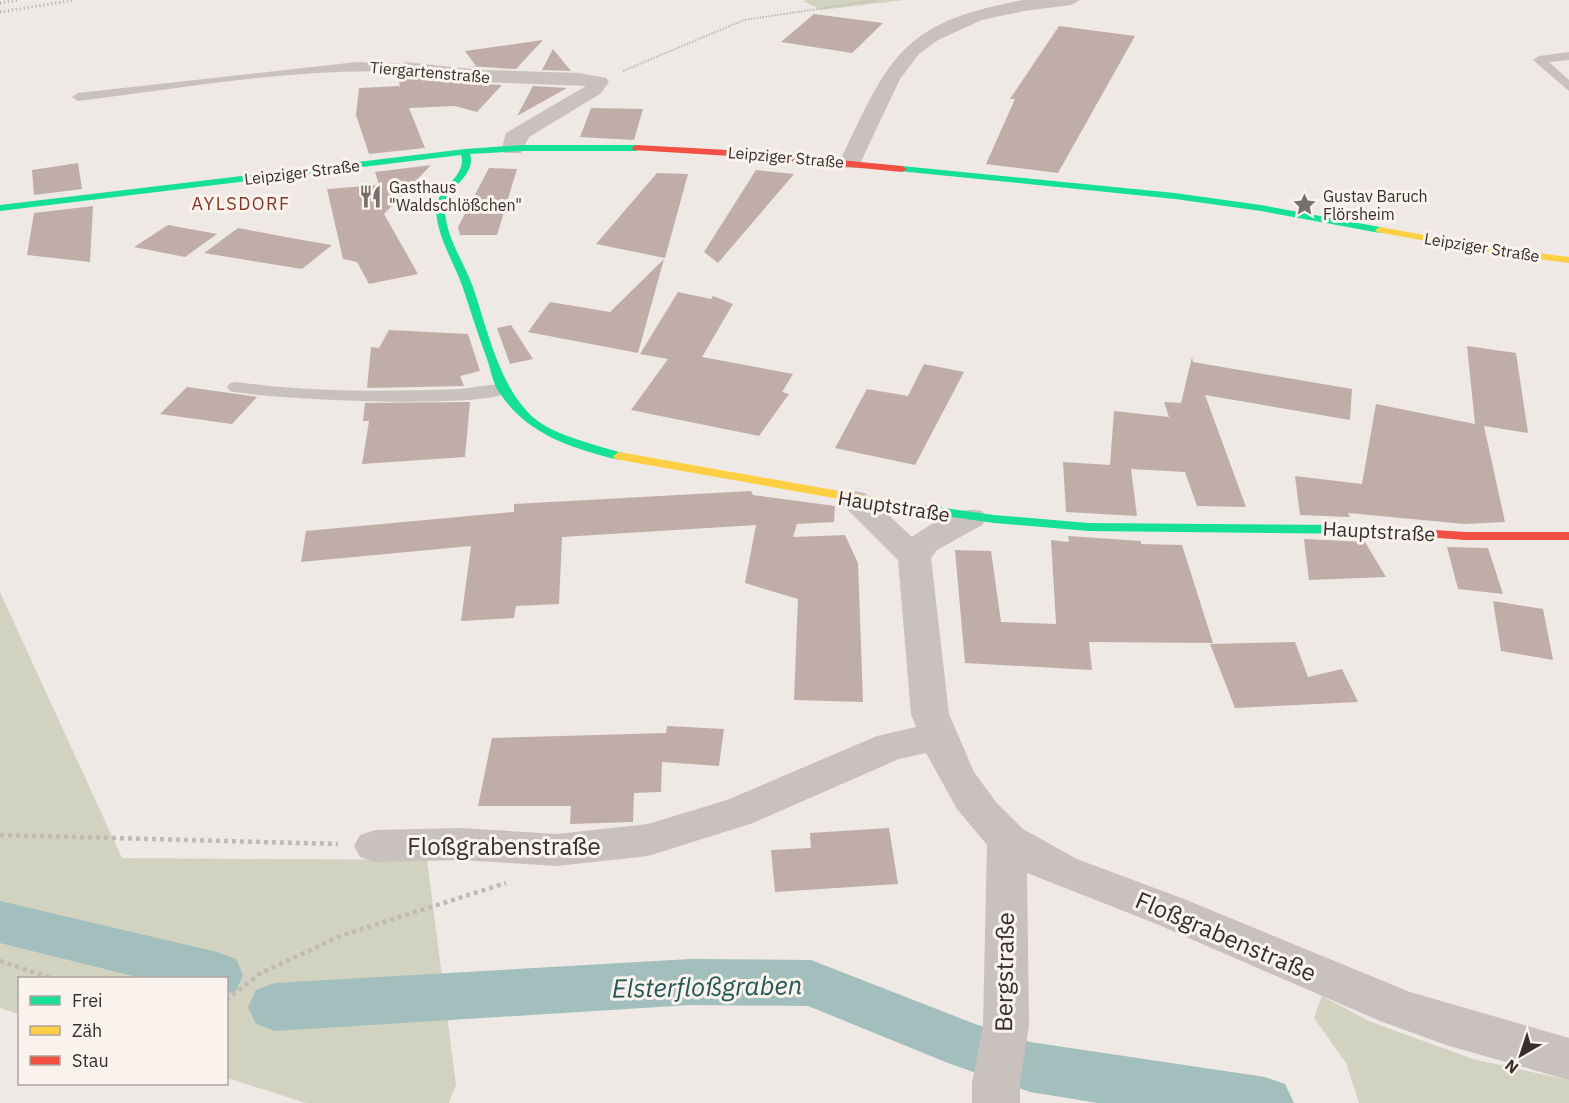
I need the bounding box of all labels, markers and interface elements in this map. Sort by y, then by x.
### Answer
street label: Tiergartenstraße [369,57,491,87]
street label: Leipziger Straße [727,142,845,172]
street label: Leipziger Straße [243,155,361,189]
place label: Gasthaus "Waldschlößchen" [389,177,522,215]
restaurant icon: Gasthaus "Waldschlößchen" [358,183,384,209]
place label: Gustav Baruch Flörsheim [1323,186,1428,224]
district label: AYLSDORF [191,192,291,215]
place icon: Gustav Baruch Flörsheim [1292,192,1318,218]
street label: Leipziger Straße [1423,228,1541,266]
street label: Hauptstraße [836,484,952,528]
street label: Hauptstraße [1322,515,1436,547]
street label: Floßgrabenstraße [407,830,601,862]
street label: Floßgrabenstraße [1131,883,1321,989]
street label: Bergstraße [987,912,1021,1032]
water label: Elsterfloßgraben [611,967,803,1005]
legend [18,977,228,1085]
text: Frei [72,989,103,1012]
text: Zäh [72,1019,102,1042]
north arrow [1491,1025,1551,1085]
text: Stau [72,1049,109,1072]
text: N [1501,1055,1522,1078]

